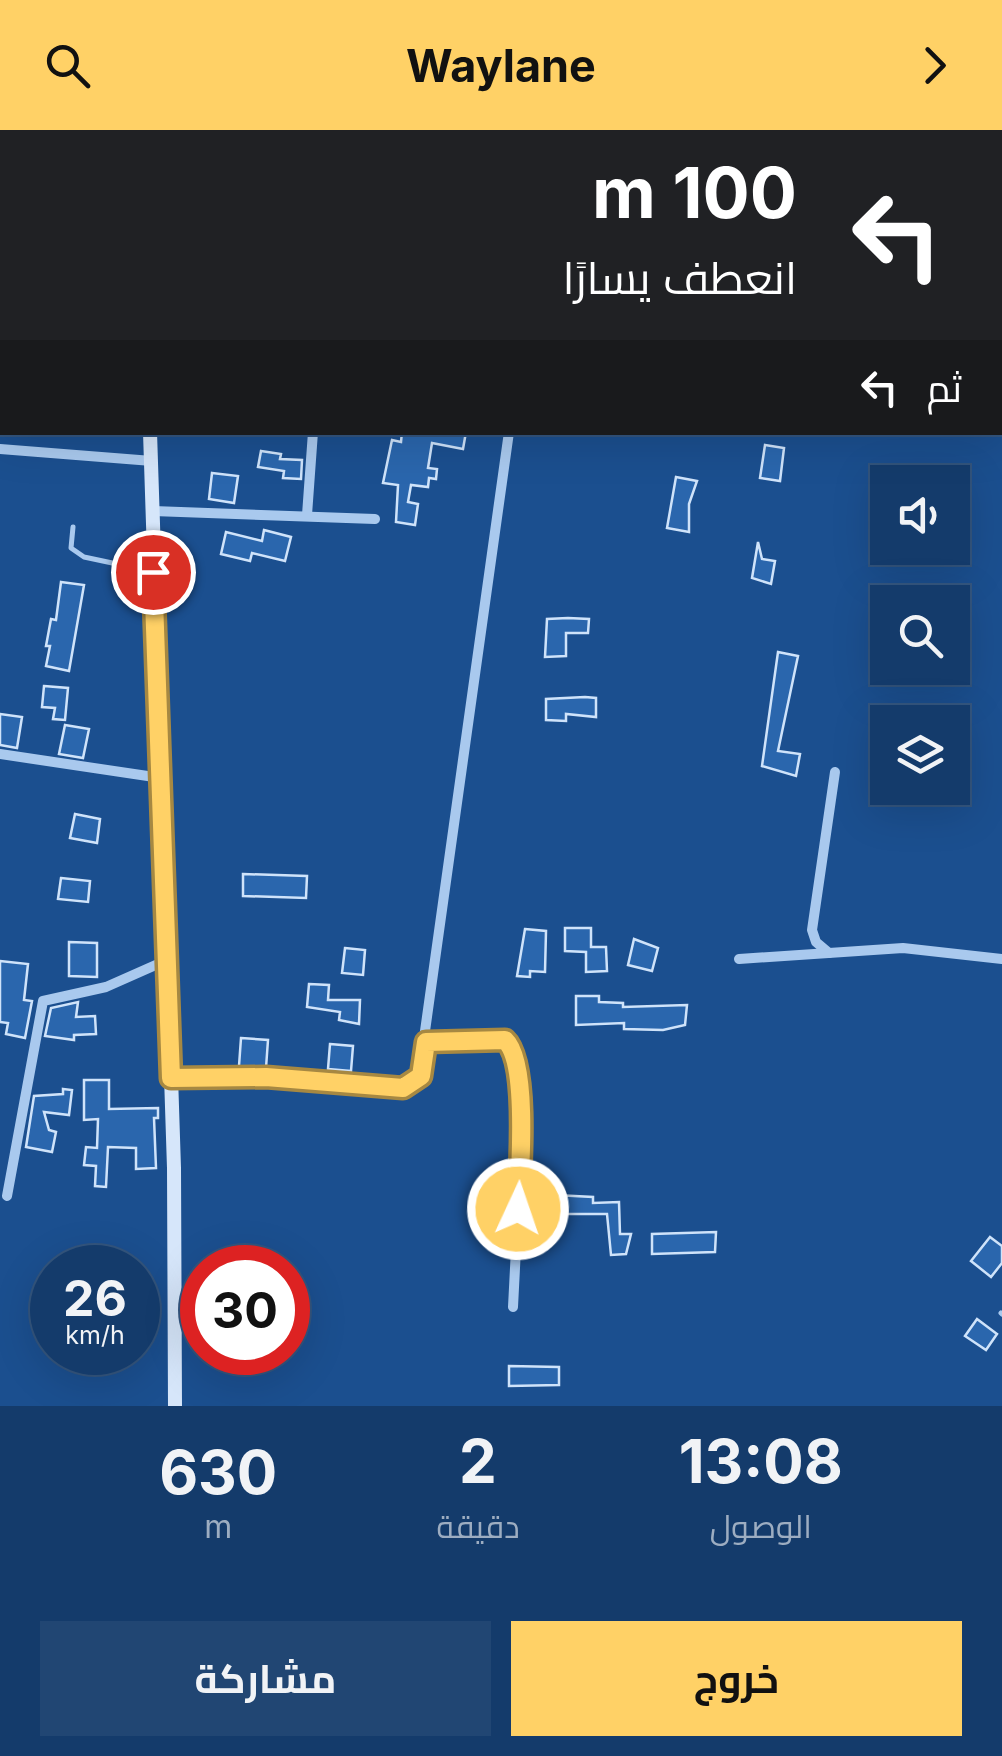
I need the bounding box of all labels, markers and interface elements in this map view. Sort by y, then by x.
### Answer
icon: search [40,38,95,93]
text: Waylane [406,38,596,93]
icon: forward [907,38,962,93]
text: 100 m [592,150,797,235]
icon: left [832,170,962,300]
text: انعطف يسارًا [562,250,797,305]
icon: left [852,360,907,415]
text: ثم [927,365,962,411]
map controls [870,465,970,805]
button: sound [870,465,970,565]
pin [111,530,196,615]
icon: arrive [126,545,181,600]
button: search [870,585,970,685]
button: layers [870,705,970,805]
position arrow [466,1157,570,1261]
speed limit sign: 30 [180,1245,310,1375]
text: 26 [63,1268,127,1328]
text: km/h [65,1320,125,1350]
text: 2 [459,1425,497,1497]
text: 13:08 [679,1425,843,1497]
text: 630 [159,1436,277,1508]
text: m [204,1507,232,1546]
text: دقيقة [436,1507,520,1546]
text: الوصول [710,1507,812,1546]
button: مشاركة [40,1621,491,1736]
button: خروج [511,1621,962,1736]

